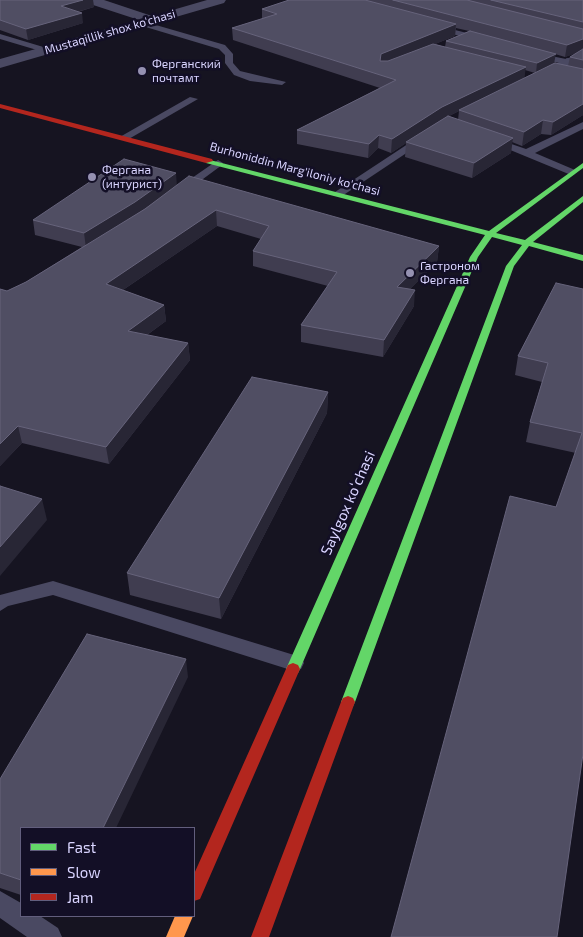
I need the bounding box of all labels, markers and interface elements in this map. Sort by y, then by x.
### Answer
street label: Mustaqillik shox ko'chasi [43,6,177,58]
place label: Ферганский почтамт [152,57,221,85]
marker: Ферганский почтамт [136,65,148,77]
street label: Burhoniddin Marg'iloniy ko'chasi [208,139,382,199]
place label: Фергана (интурист) [102,163,162,191]
marker: Фергана (интурист) [86,171,98,183]
place label: Гастроном Фергана [420,259,480,287]
marker: Гастроном Фергана [404,267,416,279]
street label: Saylgox koʻchasi [317,448,379,558]
legend [20,827,195,917]
text: Fast [67,838,96,856]
text: Slow [67,863,101,881]
text: Jam [67,888,93,906]

